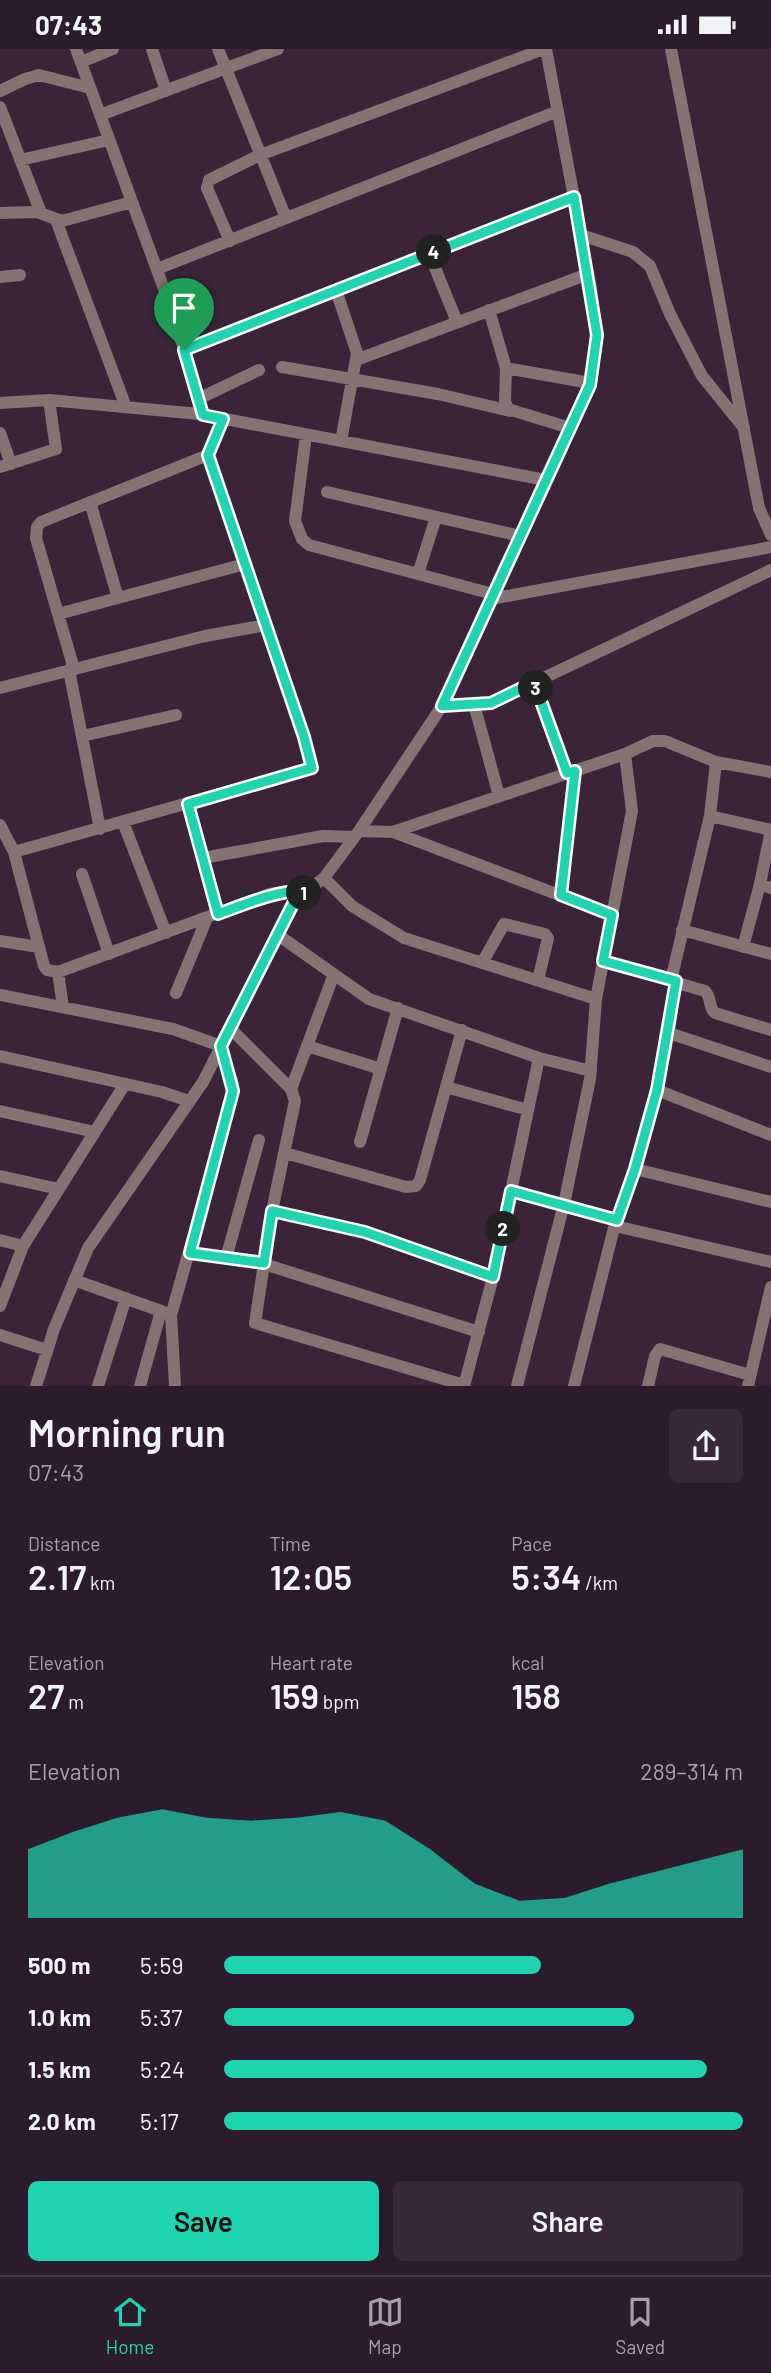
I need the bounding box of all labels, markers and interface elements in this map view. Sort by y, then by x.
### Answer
text: 07:43 [35,9,102,40]
pin: 4 [416,235,452,269]
text: 4 [428,240,439,263]
pin [154,278,214,350]
icon: arrive [165,289,203,327]
pin: 3 [518,671,554,705]
text: 3 [530,676,541,699]
pin: 1 [286,875,322,911]
text: 1 [300,881,307,904]
pin: 2 [486,1211,520,1247]
text: 2 [497,1217,508,1240]
text: Morning run [28,1409,226,1455]
button: share [669,1409,743,1483]
text: 07:43 [28,1458,84,1486]
text: Distance [28,1532,100,1555]
text: Time [270,1532,311,1555]
text: Pace [511,1532,552,1555]
text: 2.17 [28,1555,86,1597]
text: 12:05 [270,1555,352,1597]
text: 5:34 [511,1555,581,1597]
text: km [86,1571,115,1594]
text: /km [581,1571,618,1594]
text: Elevation [28,1651,105,1674]
text: Heart rate [270,1651,353,1674]
text: kcal [511,1651,544,1674]
text: 27 [28,1674,64,1716]
text: 159 [270,1674,319,1716]
text: 158 [511,1674,561,1716]
text: m [64,1690,84,1713]
text: bpm [319,1690,359,1713]
text: Elevation [28,1757,121,1785]
text: 289–314 m [640,1757,743,1785]
text: 500 m [28,1951,90,1979]
text: 5:59 [140,1951,183,1979]
text: 1.0 km [28,2003,91,2031]
text: 5:37 [140,2003,182,2031]
text: 1.5 km [28,2055,91,2083]
text: 5:24 [140,2055,185,2083]
text: 2.0 km [28,2107,96,2135]
text: 5:17 [140,2107,179,2135]
button: Save [28,2181,379,2261]
button: Share [393,2181,743,2261]
tab: Home [106,2293,154,2358]
tab: Map [366,2293,404,2358]
tab: Saved [615,2293,665,2358]

